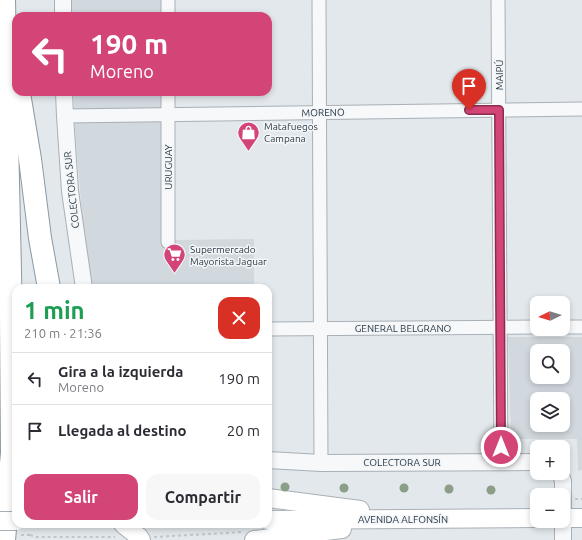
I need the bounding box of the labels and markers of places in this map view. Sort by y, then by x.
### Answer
pin [452,69,486,110]
shop icon: Matafuegos Campana [236,119,262,152]
place label: Matafuegos Campana [264,121,318,144]
supermarket icon: Supermercado Mayorista Jaguar [162,242,188,275]
place label: Supermercado Mayorista Jaguar [190,244,267,267]

